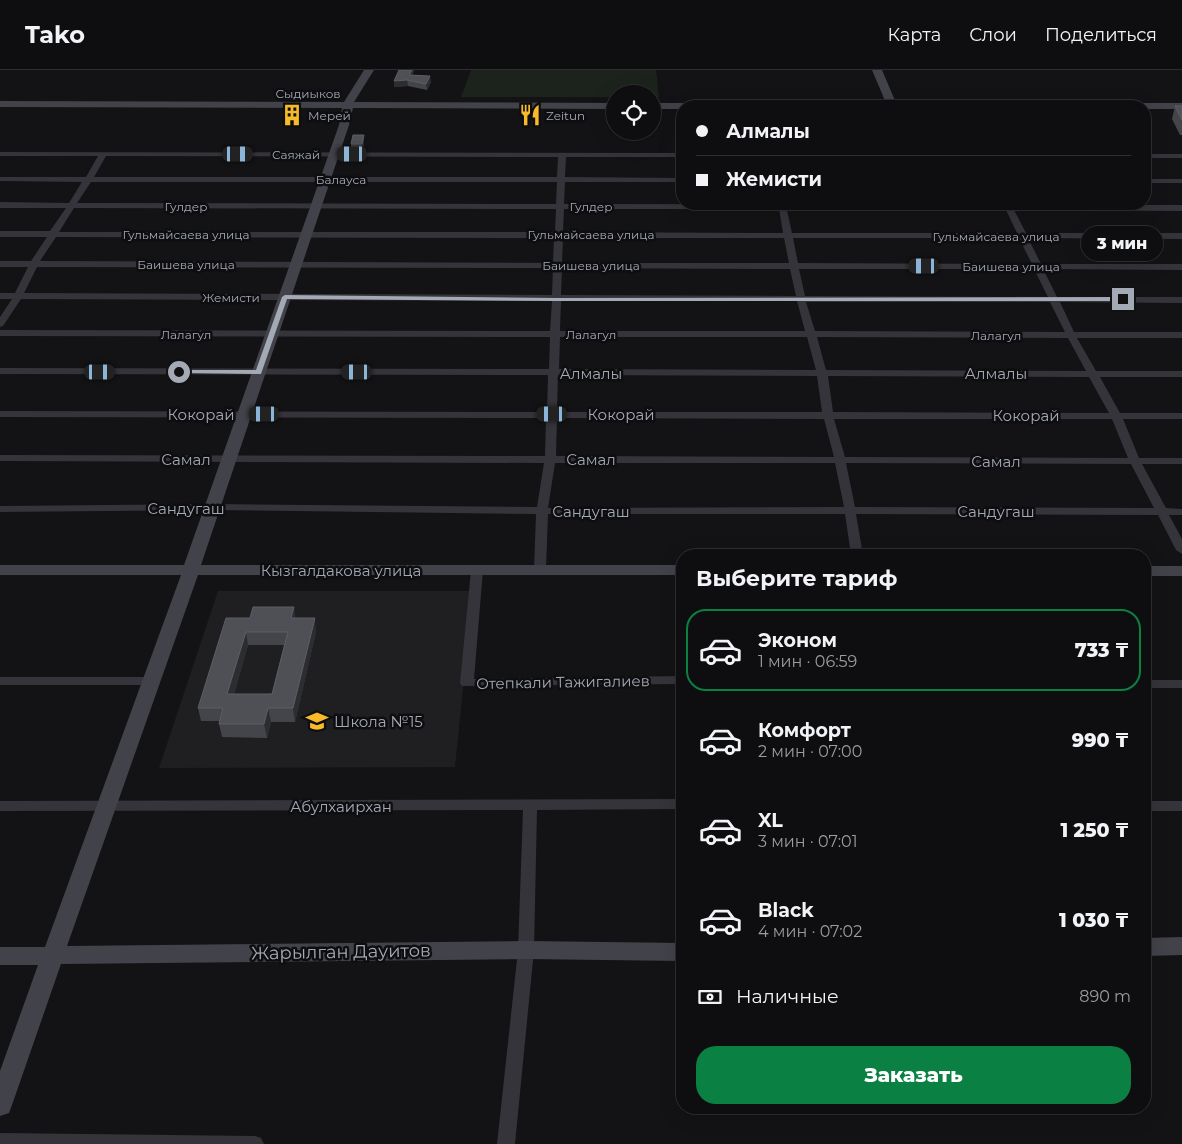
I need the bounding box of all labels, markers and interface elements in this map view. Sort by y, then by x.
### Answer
text: Tako [25,20,85,49]
text: Карта [887,24,941,46]
text: Слои [969,24,1017,46]
text: Поделиться [1045,24,1157,46]
map controls [606,85,661,140]
button: locate [606,85,661,140]
street label: Сыдиыков [275,86,341,101]
building icon: Мерей [279,102,305,128]
restaurant icon: Zeitun [517,102,543,128]
place label: Мерей [308,108,351,123]
place label: Zeitun [546,108,585,123]
text: Алмалы [726,120,810,143]
car [223,147,253,162]
street label: Саяжай [272,147,320,162]
car [337,147,367,162]
text: Жемисти [726,168,822,191]
street label: Балауса [316,172,366,187]
street label: Гулдер [165,199,207,214]
street label: Гулдер [570,199,612,214]
callout: 3 мин [1082,226,1164,262]
street label: Гульмайсаева улица [123,227,249,242]
street label: Гульмайсаева улица [528,227,654,242]
street label: Гульмайсаева улица [933,229,1059,244]
text: 3 мин [1097,234,1147,253]
street label: Баишева улица [137,257,235,272]
street label: Баишева улица [542,258,640,273]
car [909,259,939,274]
street label: Баишева улица [962,259,1060,274]
route end [1112,288,1134,310]
street label: Жемисти [202,290,260,305]
street label: Лалагул [161,327,211,342]
street label: Лалагул [566,327,616,342]
street label: Лалагул [971,328,1021,343]
route start [168,361,190,383]
street label: Алмалы [560,364,622,383]
street label: Алмалы [965,364,1027,383]
car [85,365,115,380]
car [342,365,372,380]
street label: Кокорай [168,405,234,424]
street label: Кокорай [588,405,654,424]
street label: Кокорай [993,406,1059,425]
car [249,407,279,422]
car [537,407,567,422]
street label: Самал [161,450,211,469]
street label: Самал [566,450,616,469]
street label: Самал [971,452,1021,471]
street label: Сандугаш [147,499,225,518]
street label: Сандугаш [552,502,630,521]
street label: Сандугаш [957,502,1035,521]
street label: Кызгалдакова улица [261,561,421,580]
text: Выберите тариф [696,565,897,592]
icon: car [698,628,743,673]
text: Эконом [758,629,837,652]
text: 733 ₸ [1075,639,1129,662]
text: 1 мин · 06:59 [758,652,857,671]
street label: Отепкали Тажигалиев [476,671,650,693]
school or university icon: Школа №15 [304,708,330,734]
place label: Школа №15 [334,712,423,731]
icon: car [698,718,743,763]
text: Комфорт [758,719,851,742]
text: 990 ₸ [1072,729,1129,752]
text: 2 мин · 07:00 [758,742,862,761]
street label: Абулхаирхан [290,797,392,816]
icon: car [698,808,743,853]
text: XL [758,809,783,832]
text: 1 250 ₸ [1060,819,1129,842]
text: 3 мин · 07:01 [758,832,857,851]
icon: car [698,898,743,943]
text: Black [758,899,814,922]
text: 1 030 ₸ [1059,909,1129,932]
text: 4 мин · 07:02 [758,922,862,941]
street label: Жарылган Дауитов [251,939,431,965]
icon: cash [696,983,724,1011]
text: Наличные [736,985,839,1008]
text: 890 m [1079,987,1131,1006]
button: Заказать [696,1046,1131,1104]

